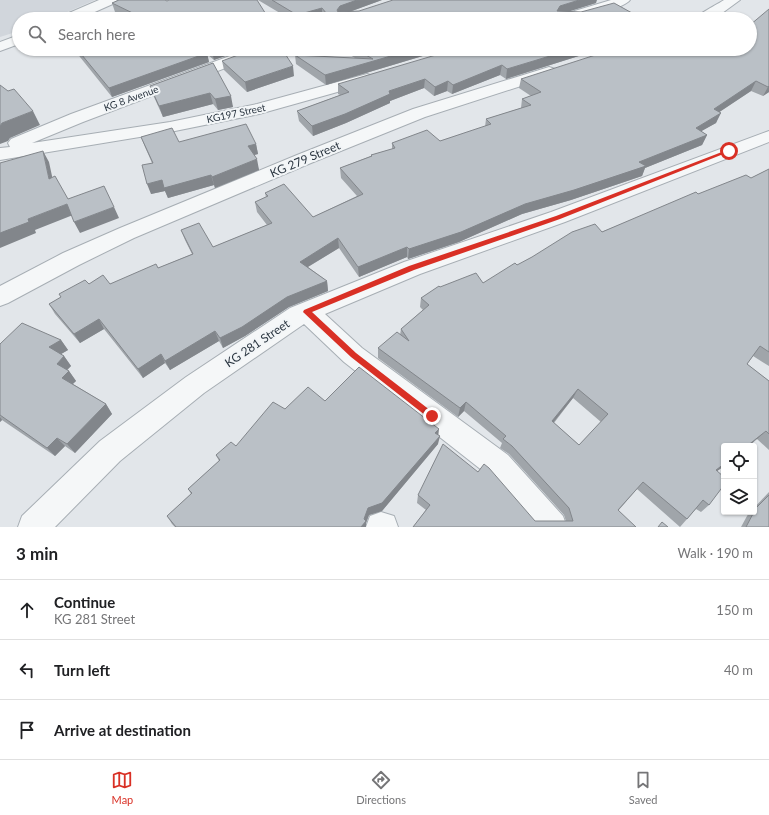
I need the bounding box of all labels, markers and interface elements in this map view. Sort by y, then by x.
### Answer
search box [12,12,757,56]
icon: search [26,23,48,45]
text: Search here [58,25,135,43]
street label: KG 8 Avenue [102,83,160,113]
street label: KG197 Street [206,101,267,125]
street label: KG 279 Street [268,137,343,181]
route start [720,142,738,160]
street label: KG 281 Street [222,315,293,370]
route end [423,407,441,425]
map controls [721,443,757,515]
button: locate [721,443,757,479]
button: layers [721,479,757,515]
text: 3 min [16,543,58,564]
text: Walk · 190 m [677,545,753,561]
text: Continue [54,593,115,611]
icon: ahead [16,599,38,621]
text: 150 m [716,602,753,618]
text: KG 281 Street [54,611,135,627]
icon: left [16,659,38,681]
text: Turn left [54,661,110,679]
text: 40 m [724,662,753,678]
icon: arrive [16,719,38,741]
text: Arrive at destination [54,721,191,739]
tab: Map [111,769,133,806]
tab: Directions [356,769,406,806]
tab: Saved [629,769,658,806]

